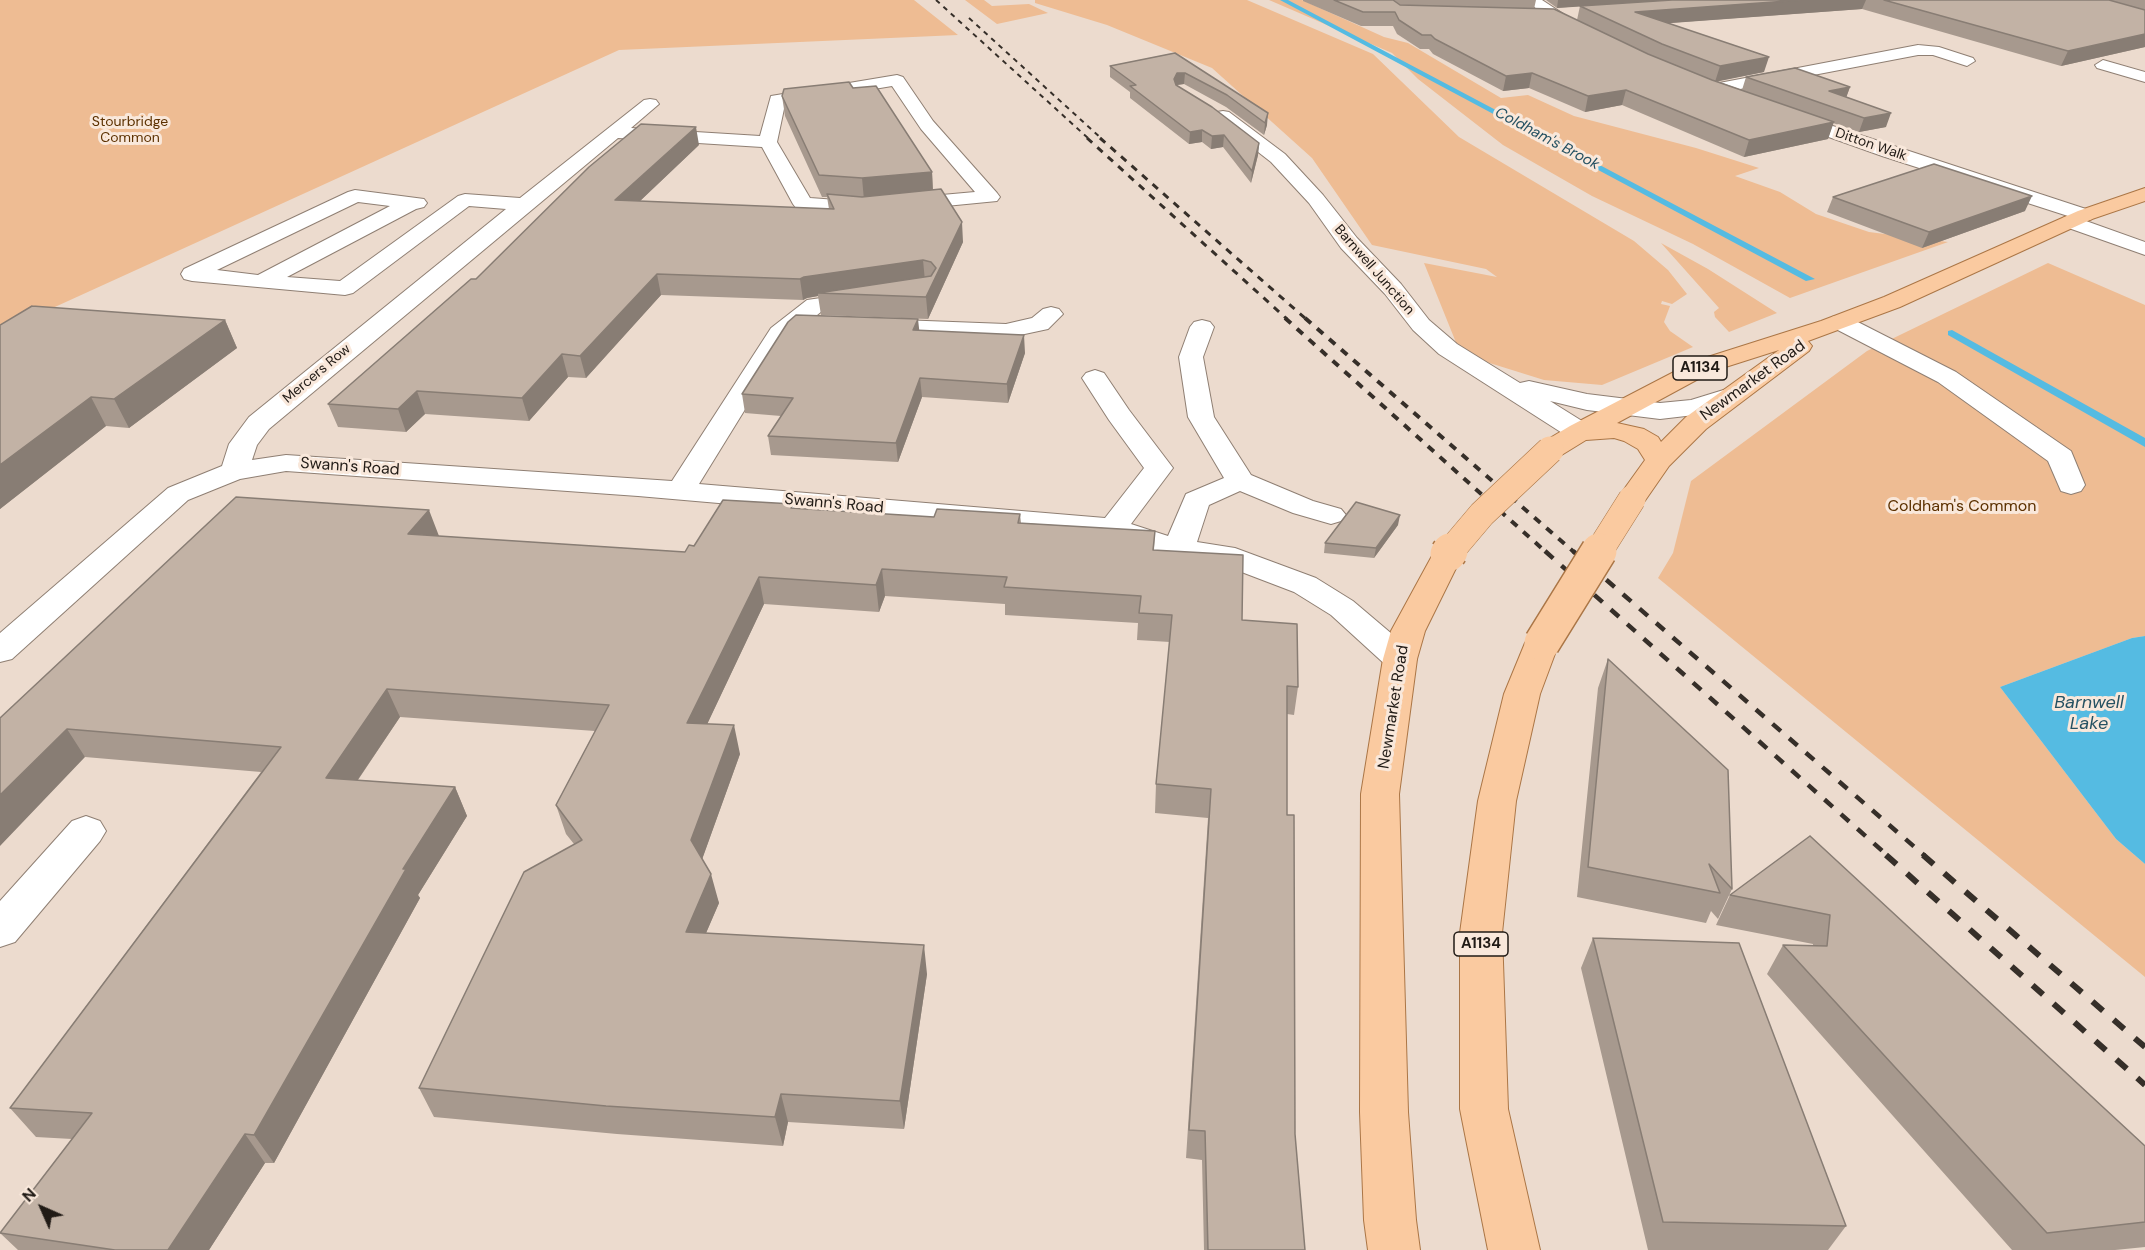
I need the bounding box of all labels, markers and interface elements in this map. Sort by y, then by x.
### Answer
water label: Coldham's Brook [1492,104,1602,174]
park label: Stourbridge Common [92,114,168,146]
street label: Ditton Walk [1833,125,1909,165]
street label: Barnwell Junction [1330,222,1418,318]
street label: Newmarket Road [1697,336,1809,426]
street label: Mercers Row [280,341,354,407]
road number: A1134 [1673,356,1727,380]
street label: Swann's Road [300,454,400,480]
street label: Swann's Road [784,490,884,518]
park label: Coldham's Common [1888,497,2036,517]
street label: Newmarket Road [1375,644,1413,770]
water label: Barnwell Lake [2054,692,2124,734]
road number: A1134 [1454,932,1508,956]
north arrow [12,1178,72,1238]
text: N [17,1183,40,1206]

